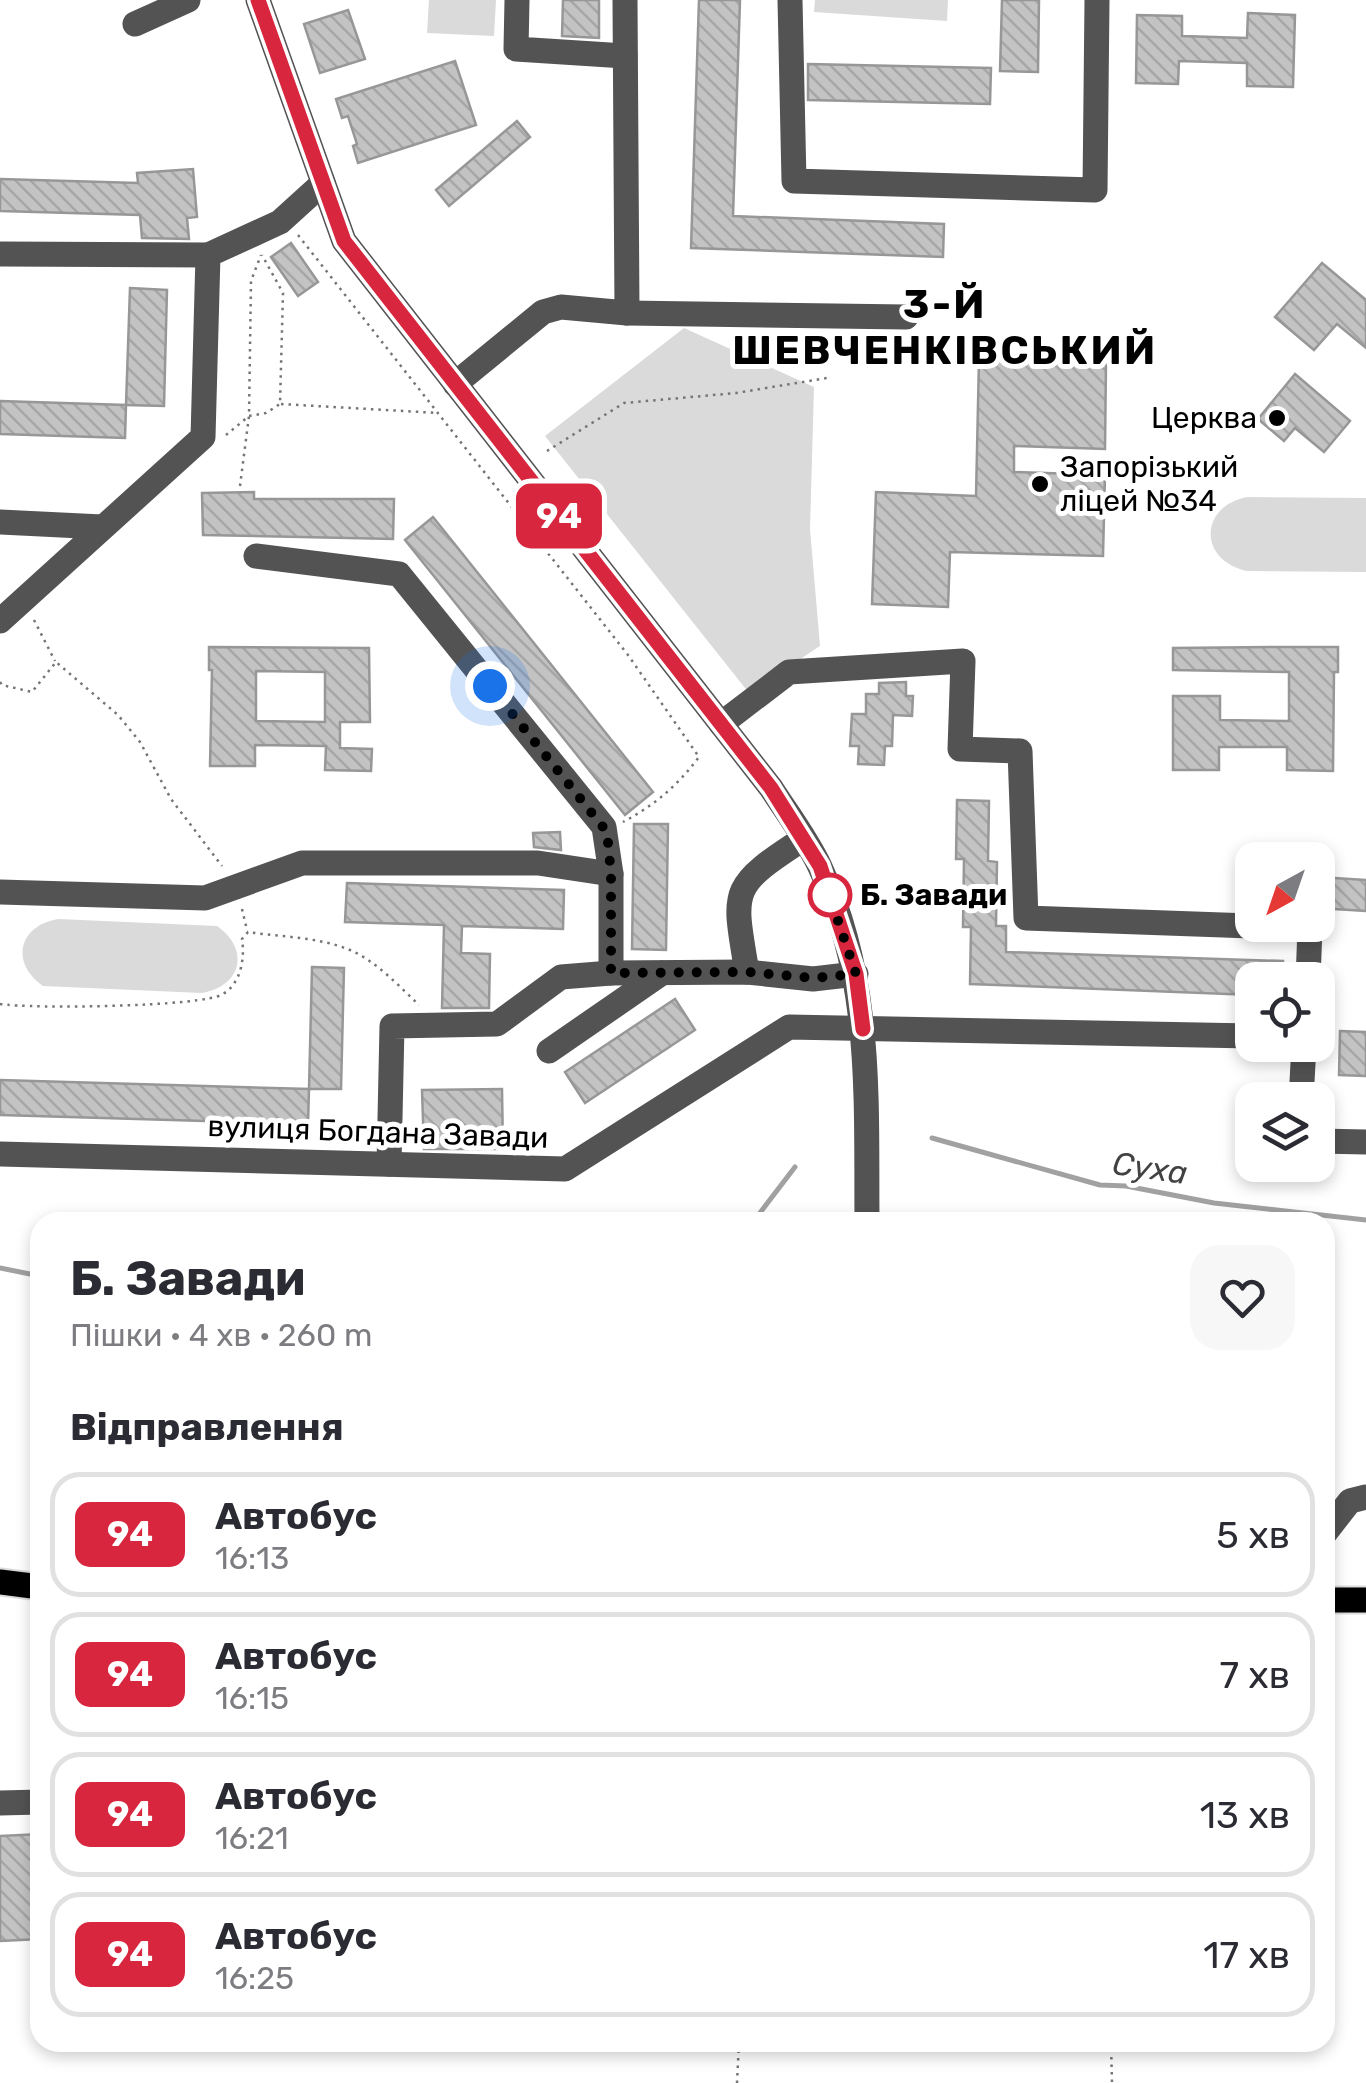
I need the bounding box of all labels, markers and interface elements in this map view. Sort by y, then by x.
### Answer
district label: 3-Й ШЕВЧЕНКІВСЬКИЙ [732,281,1158,374]
place label: Церква [1151,400,1257,436]
marker: Церква [1266,407,1288,429]
place label: Запорізький ліцей №34 [1060,449,1238,519]
marker: Запорізький ліцей №34 [1029,473,1051,495]
line badge: 94 [514,484,604,548]
text: 94 [536,495,582,537]
your location [465,661,515,711]
north arrow [1235,842,1335,942]
map controls [1235,842,1335,1182]
marker: Б. Завади [809,874,851,916]
place label: Б. Завади [860,877,1007,913]
button: locate [1235,962,1335,1062]
button: layers [1235,1082,1335,1182]
street label: вулиця Богдана Завади [207,1108,549,1156]
water label: Суха [1110,1144,1190,1192]
button: heart [1190,1245,1295,1350]
text: Б. Завади [70,1250,306,1307]
text: Пішки · 4 хв · 260 m [70,1316,373,1354]
text: Відправлення [70,1404,344,1450]
text: Автобус [215,1493,377,1539]
text: 5 хв [1216,1512,1290,1558]
text: 94 [107,1513,153,1555]
text: 16:13 [215,1539,289,1577]
text: Автобус [215,1633,377,1679]
text: 7 хв [1219,1652,1290,1698]
text: 94 [107,1653,153,1695]
text: 16:15 [215,1679,289,1717]
text: Автобус [215,1773,377,1819]
text: 13 хв [1200,1792,1290,1838]
text: 94 [107,1793,153,1835]
text: 16:21 [215,1819,289,1857]
text: Автобус [215,1913,377,1959]
text: 17 хв [1203,1932,1290,1978]
text: 94 [107,1933,153,1975]
text: 16:25 [215,1959,294,1997]

